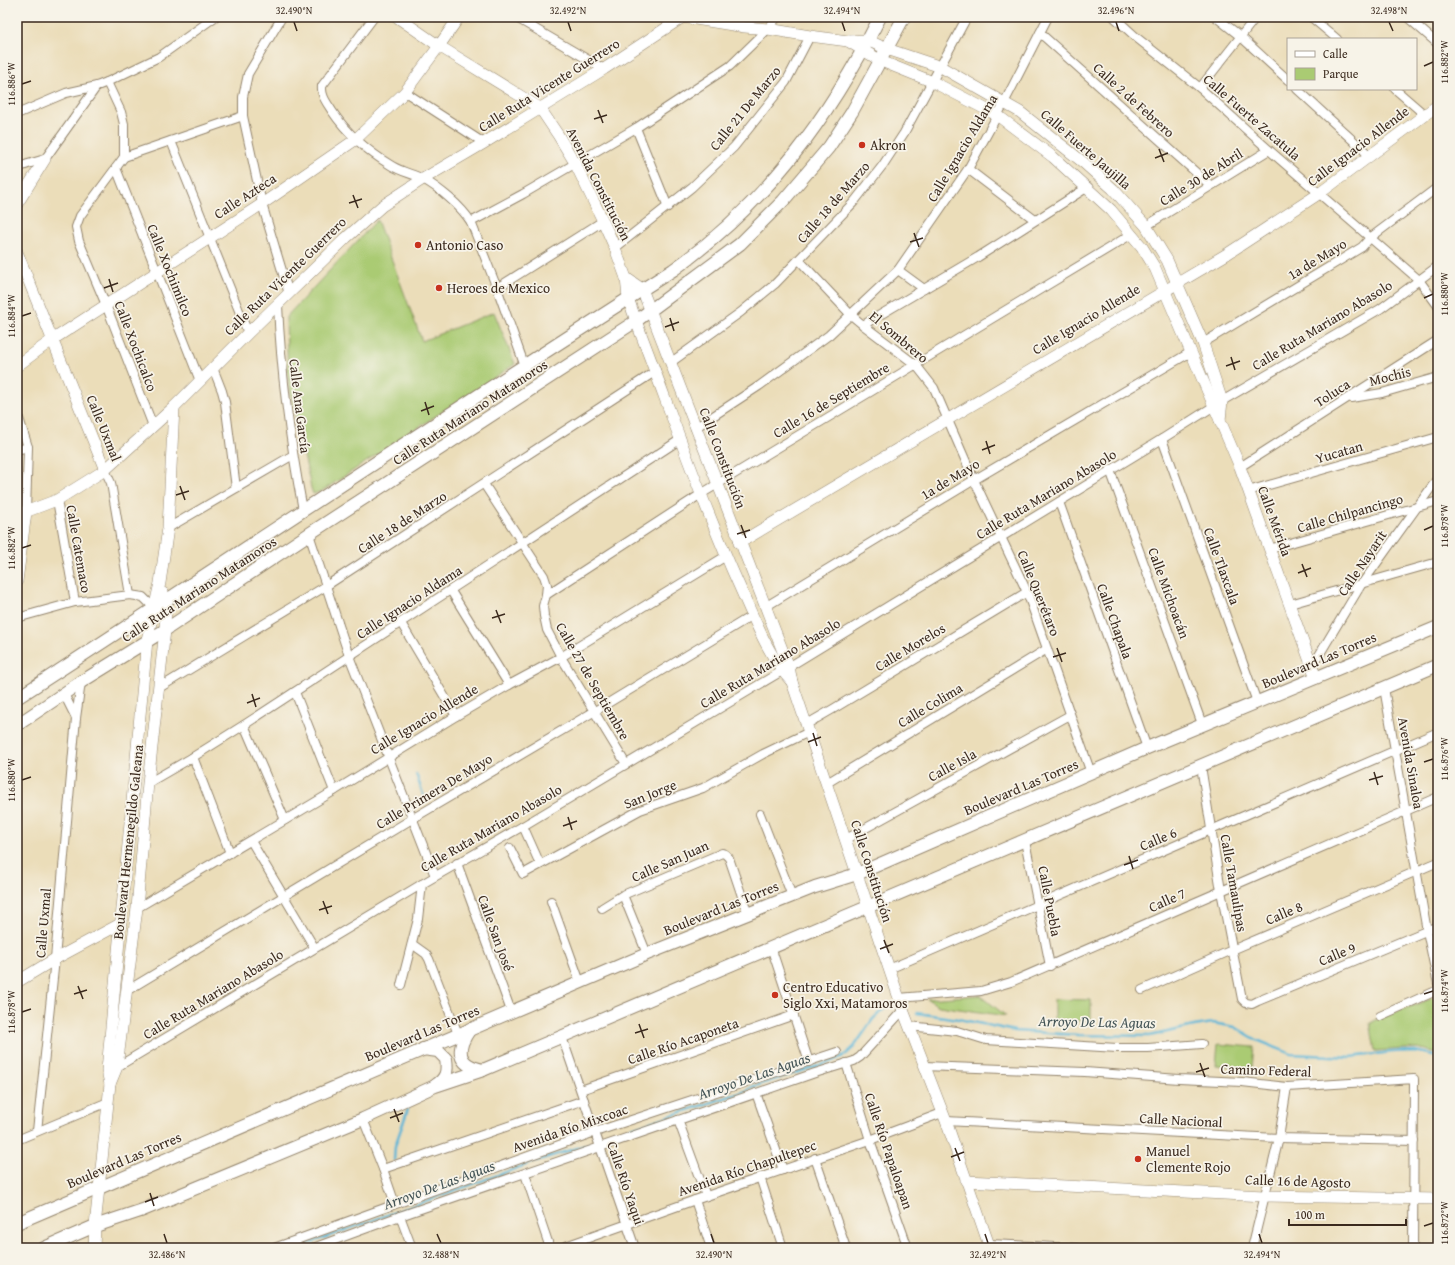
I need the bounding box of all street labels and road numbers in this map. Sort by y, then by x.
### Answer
street label: Calle Ruta Vicente Guerrero [474,33,624,137]
street label: Calle 2 de Febrero [1089,58,1179,142]
street label: Calle 21 De Marzo [705,61,785,155]
street label: Calle Fuerte Zacatula [1199,69,1305,165]
street label: Calle Ignacio Aldama [922,90,1002,206]
street label: Calle Ignacio Allende [1303,101,1413,191]
street label: Calle Fuerte Jaujilla [1036,104,1136,194]
street label: Avenida Constitución [562,124,636,244]
street label: Calle 30 de Abril [1156,143,1247,211]
street label: Calle 18 de Marzo [792,157,874,247]
street label: Calle Azteca [210,168,280,224]
street label: Calle Ruta Vicente Guerrero [219,212,351,340]
street label: Calle Xochimilco [142,221,198,319]
street label: 1a de Mayo [1284,234,1350,284]
street label: Calle Ruta Mariano Abasolo [1248,275,1396,375]
street label: Calle Ignacio Allende [1028,279,1144,359]
street label: Calle Xochicalco [110,298,162,394]
street label: El Sombrero [865,306,933,368]
street label: Calle Ruta Mariano Matamoros [389,354,551,470]
street label: Calle 16 de Septiembre [769,357,893,443]
street label: Calle Ana García [284,358,316,455]
street label: Mochis [1367,361,1413,391]
street label: Toluca [1310,374,1354,412]
street label: Calle Uxmal [82,392,126,464]
street label: Calle Constitución [695,405,751,511]
street label: Yucatan [1313,436,1365,468]
street label: Calle Ruta Mariano Abasolo [972,444,1120,544]
street label: 1a de Mayo [917,454,983,504]
street label: Calle Mérida [1253,483,1297,559]
street label: Calle 18 de Marzo [354,486,450,558]
street label: Calle Chilpancingo [1295,488,1405,538]
street label: Calle Catemaco [61,503,97,595]
street label: Calle Tlaxcala [1199,525,1245,608]
street label: Calle Nayarit [1333,526,1391,600]
street label: Calle Ruta Mariano Matamoros [118,531,280,647]
street label: Calle Michoacán [1143,545,1195,641]
street label: Calle Querétaro [1013,547,1065,639]
street label: Calle Ignacio Aldama [352,560,466,644]
street label: Calle Chapala [1092,581,1138,662]
street label: Calle Ruta Mariano Abasolo [696,613,844,713]
street label: Calle Morelos [871,618,949,676]
street label: Calle 27 de Septiembre [551,619,635,744]
street label: Boulevard Las Torres [1259,627,1379,693]
street label: Calle Colima [894,678,967,732]
street label: Calle Ignacio Allende [366,679,482,759]
street label: Avenida Sinaloa [1393,716,1429,811]
street label: Boulevard Hermenegildo Galeana [108,743,148,940]
street label: Calle Isla [924,743,980,786]
street label: Calle Primera De Mayo [372,748,496,834]
street label: Boulevard Las Torres [961,754,1081,820]
street label: San Jorge [621,774,680,814]
street label: Calle Ruta Mariano Abasolo [416,779,566,877]
street label: Calle Constitución [846,817,898,925]
street label: Calle 6 [1136,822,1180,856]
street label: Calle Tamaulipas [1216,833,1252,933]
street label: Calle San Juan [628,835,712,887]
street label: Calle Puebla [1033,864,1067,938]
street label: Boulevard Las Torres [660,876,782,940]
street label: Calle 7 [1145,883,1189,917]
street label: Calle Uxmal [30,887,56,959]
street label: Calle San José [473,892,519,974]
street label: Calle 8 [1262,896,1306,930]
street label: Calle 9 [1315,937,1359,971]
street label: Calle Ruta Mariano Abasolo [139,944,287,1044]
street label: Boulevard Las Torres [362,1000,482,1066]
street label: Calle Río Acaponeta [625,1013,741,1069]
street label: Camino Federal [1220,1058,1312,1082]
street label: Calle Río Papaloapan [860,1090,918,1212]
street label: Avenida Río Mixcoac [510,1099,630,1157]
street label: Calle Nacional [1139,1108,1223,1132]
street label: Boulevard Las Torres [64,1127,184,1193]
street label: Avenida Río Chapultepec [675,1135,819,1201]
street label: Calle Río Yaqui [602,1139,650,1227]
street label: Calle 16 de Agosto [1245,1169,1351,1193]

